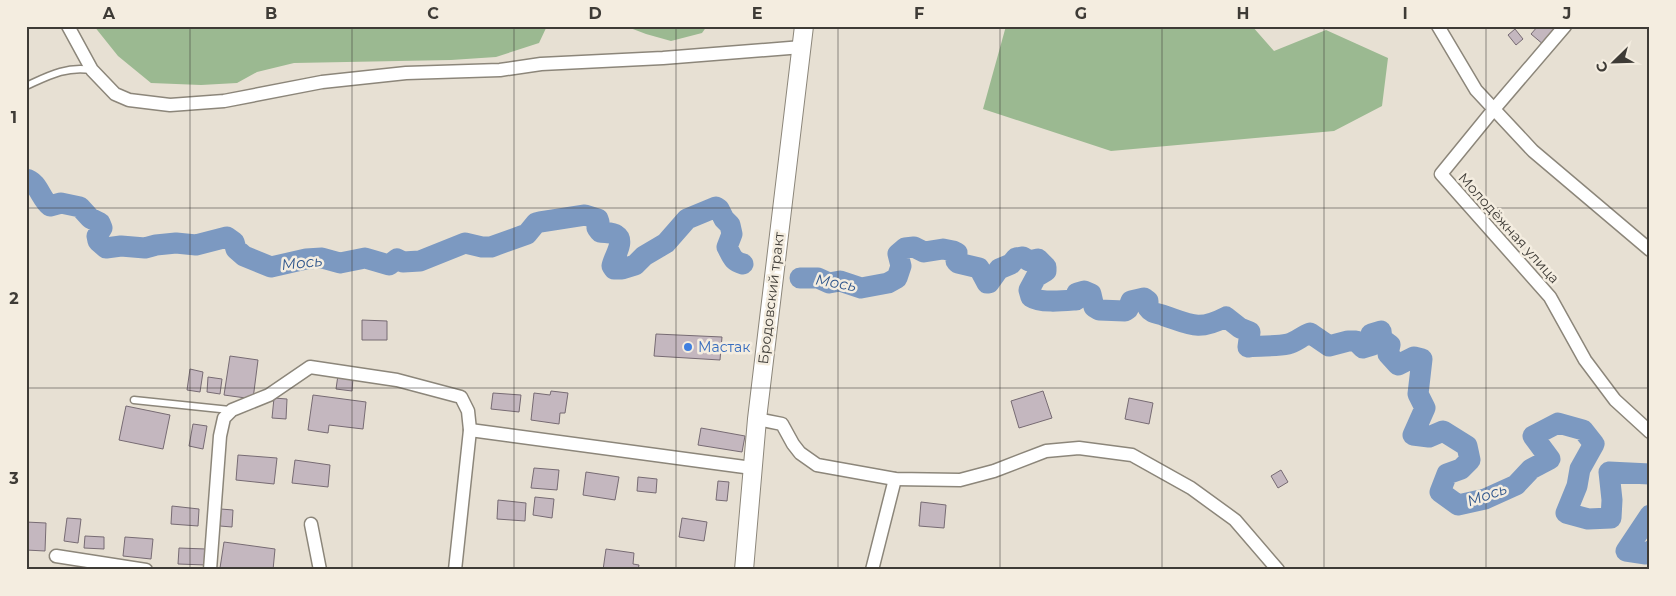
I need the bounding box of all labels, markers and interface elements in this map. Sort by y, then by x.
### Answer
text: A [102,4,116,23]
text: B [265,4,277,23]
text: C [427,4,439,23]
text: D [588,4,602,23]
text: E [752,4,762,23]
text: F [914,4,924,23]
text: G [1075,4,1087,23]
text: H [1237,4,1249,23]
text: I [1402,4,1408,23]
text: J [1562,4,1571,23]
north arrow [1588,38,1638,88]
text: С [1592,59,1612,75]
text: 1 [11,108,17,127]
street label: Молодёжная улица [1455,169,1563,287]
street label: Бродовский тракт [754,231,788,365]
water label: Мось [280,251,323,274]
water label: Мось [814,270,858,295]
text: 2 [9,289,19,308]
place label: Мастак [698,338,750,356]
marker: Мастак [682,341,694,353]
text: 3 [8,469,19,488]
water label: Мось [1464,479,1509,510]

